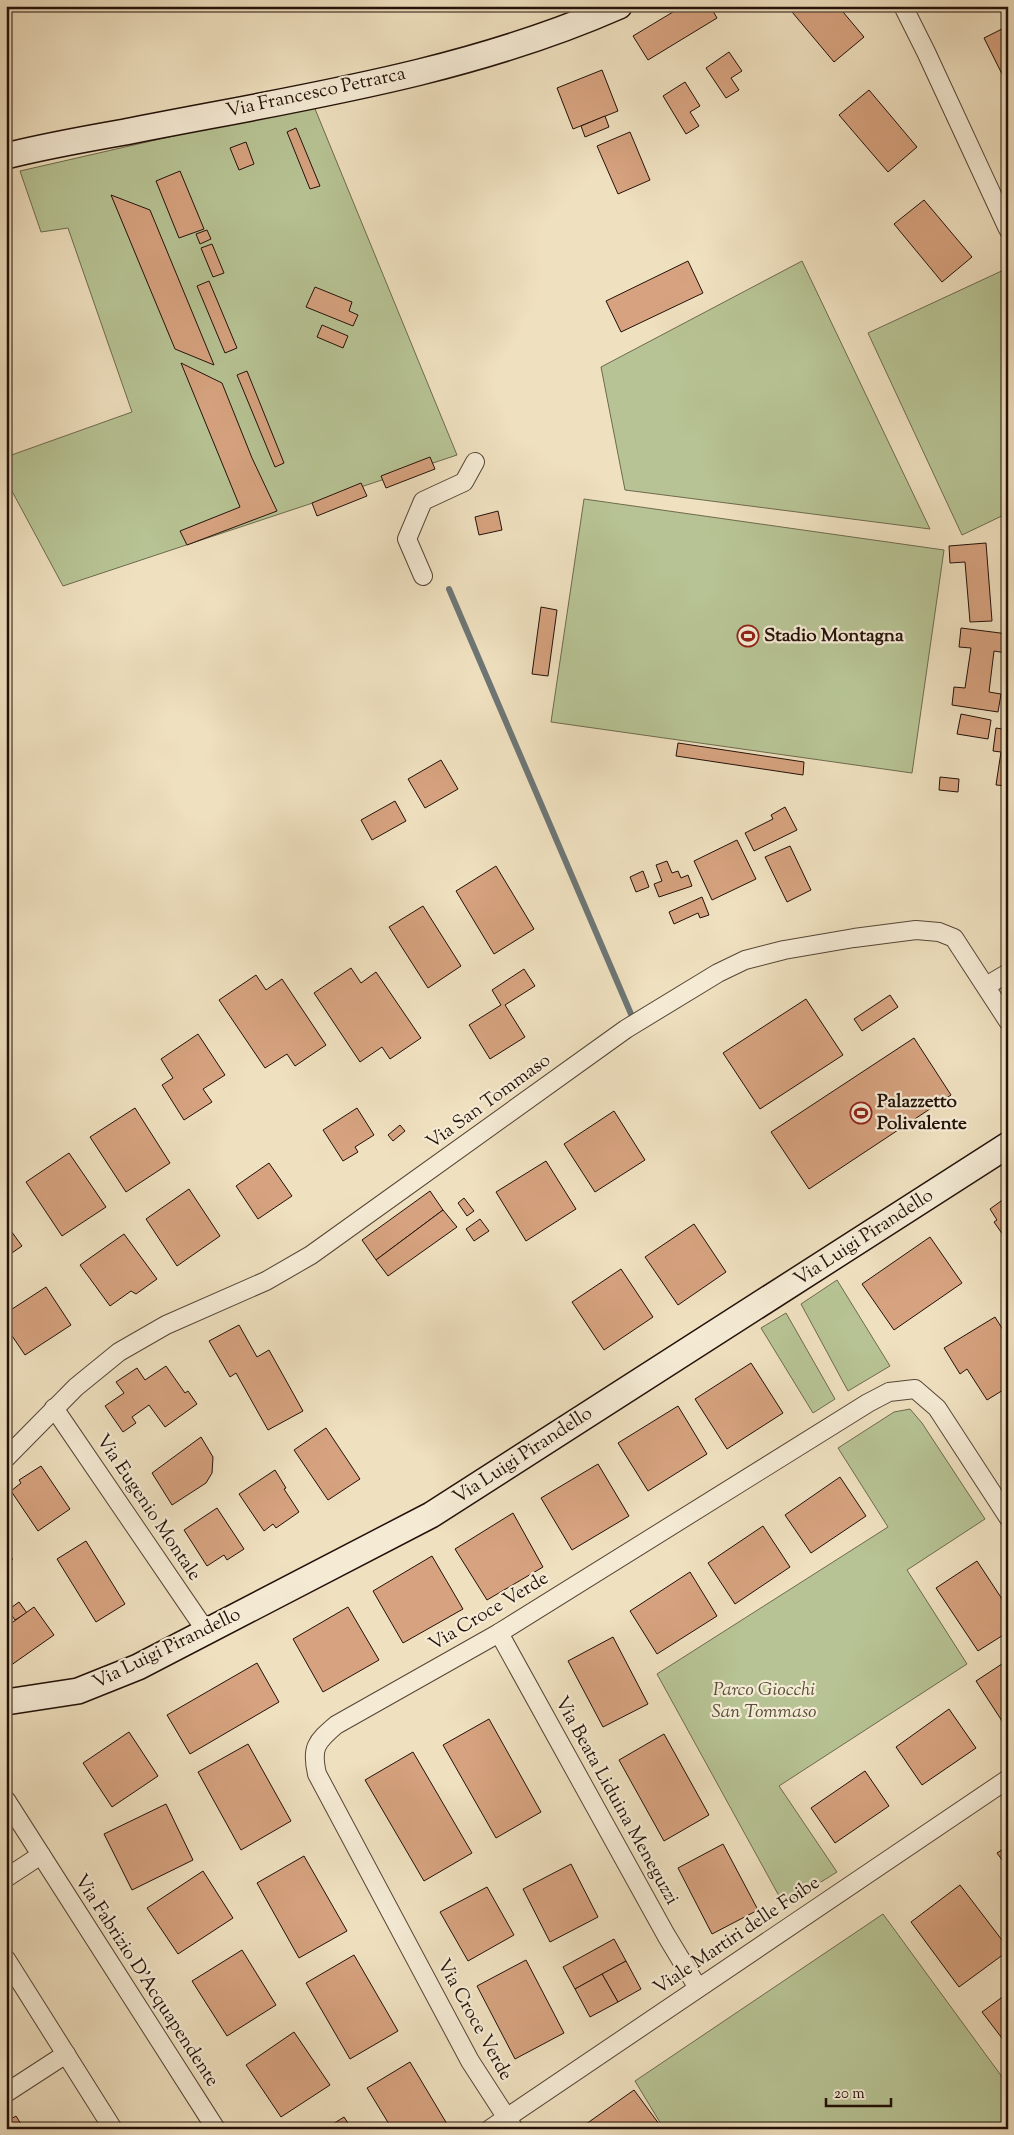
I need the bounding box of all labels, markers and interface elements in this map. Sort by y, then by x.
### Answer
street label: Via Francesco Petrarca [224,61,408,125]
place label: Stadio Montagna [764,623,904,650]
sports icon: Stadio Montagna [736,624,760,648]
street label: Via San Tommaso [421,1048,557,1156]
place label: Palazzetto Polivalente [877,1089,967,1138]
sports icon: Palazzetto Polivalente [849,1101,873,1125]
street label: Via Luigi Pirandello [789,1183,939,1293]
street label: Via Luigi Pirandello [448,1401,598,1511]
street label: Via Eugenio Montale [89,1429,207,1587]
street label: Via Croce Verde [424,1566,554,1658]
street label: Via Luigi Pirandello [88,1601,246,1697]
park label: Parco Giocchi San Tommaso [711,1677,817,1726]
street label: Via Beata Liduina Meneguzzi [547,1692,685,1910]
street label: Via Fabrizio D'Acquapendente [67,1870,225,2093]
street label: Viale Martiri delle Foibe [648,1870,826,2002]
street label: Via Croce Verde [429,1954,519,2086]
scale bar [826,2075,892,2107]
text: 20 m [834,2084,865,2105]

